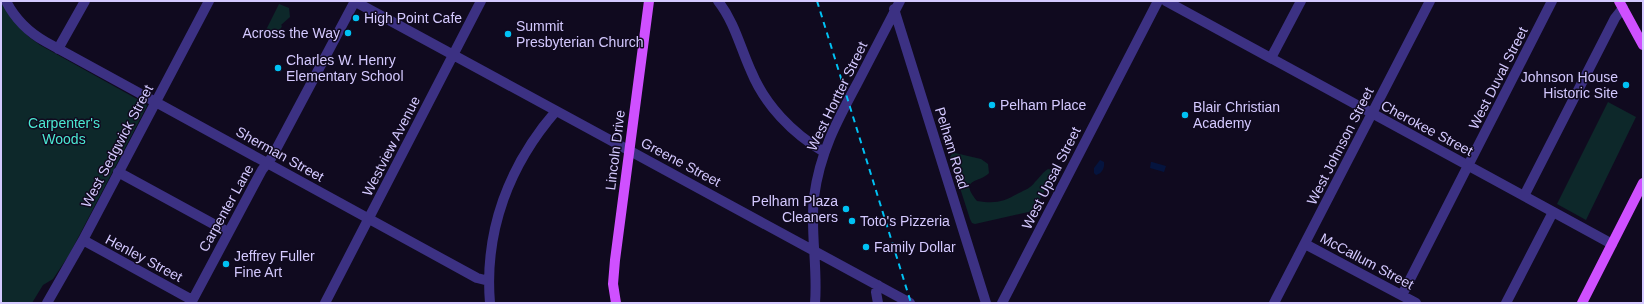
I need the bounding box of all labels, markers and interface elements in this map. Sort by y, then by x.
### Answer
place label: High Point Cafe [364,10,462,26]
marker: High Point Cafe [351,13,361,23]
place label: Summit Presbyterian Church [516,18,644,50]
street label: West Duval Street [1465,24,1531,132]
place label: Across the Way [242,25,340,41]
marker: Across the Way [343,28,353,38]
marker: Summit Presbyterian Church [503,29,513,39]
street label: West Hortter Street [804,39,870,153]
place label: Charles W. Henry Elementary School [286,52,404,84]
marker: Charles W. Henry Elementary School [273,63,283,73]
place label: Johnson House Historic Site [1521,69,1618,101]
marker: Johnson House Historic Site [1621,80,1631,90]
street label: West Sedgwick Street [78,82,156,210]
street label: West Johnson Street [1303,84,1377,207]
street label: Westview Avenue [359,93,423,199]
place label: Pelham Place [1000,97,1087,113]
street label: Cherokee Street [1378,97,1476,159]
place label: Blair Christian Academy [1193,99,1280,131]
marker: Pelham Place [987,100,997,110]
street label: Pelham Road [932,105,972,191]
street label: Lincoln Drive [602,109,628,191]
marker: Blair Christian Academy [1180,110,1190,120]
park label: Carpenter's Woods [28,115,100,147]
street label: Sherman Street [233,123,327,185]
street label: West Upsal Street [1018,124,1084,232]
street label: Greene Street [638,134,724,190]
street label: Carpenter Lane [195,161,257,254]
place label: Pelham Plaza Cleaners [752,193,838,225]
marker: Pelham Plaza Cleaners [841,204,851,214]
place label: Toto's Pizzeria [860,213,950,229]
marker: Toto's Pizzeria [847,216,857,226]
street label: McCallum Street [1318,230,1417,292]
street label: Henley Street [103,231,185,285]
place label: Family Dollar [874,239,956,255]
marker: Family Dollar [861,242,871,252]
place label: Jeffrey Fuller Fine Art [234,248,315,280]
marker: Jeffrey Fuller Fine Art [221,259,231,269]

